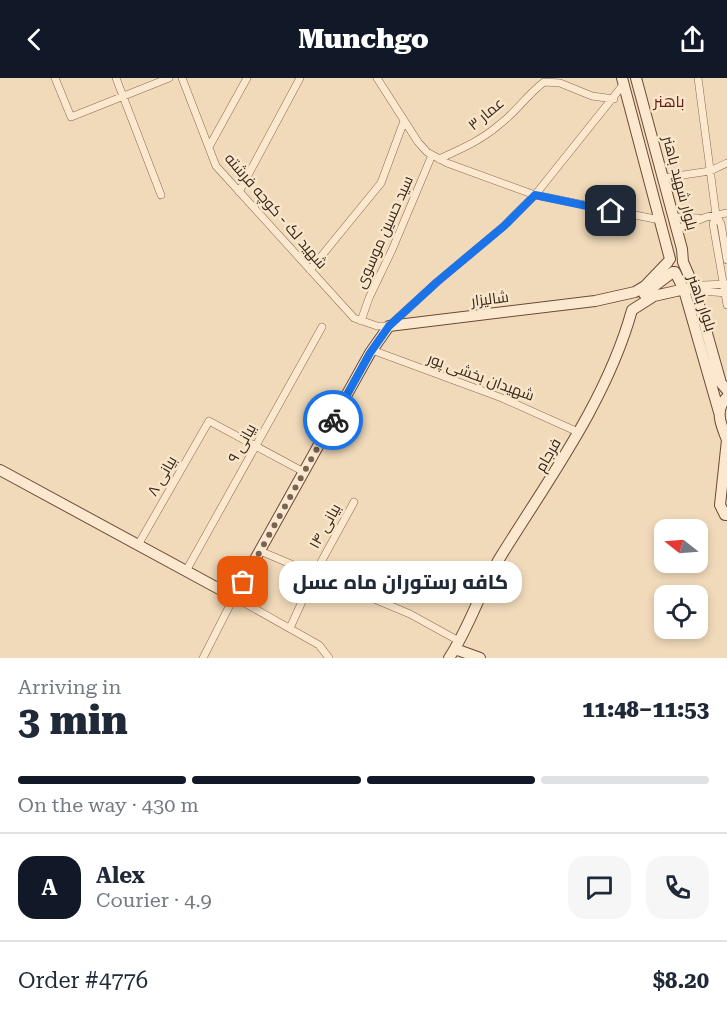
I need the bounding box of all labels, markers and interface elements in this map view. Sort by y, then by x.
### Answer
icon: back [18,23,51,56]
text: Munchgo [298,23,429,55]
icon: share [676,23,709,56]
district label: باهنر [652,92,685,111]
street label: عمار ۳ [464,94,508,134]
street label: بلوار شهید باهنر [658,133,701,232]
street label: شهید لک - کوچه فرشته [220,150,331,273]
street label: سید حسین موسوی [351,173,418,292]
pin [585,185,636,236]
icon: home [594,194,627,227]
street label: بلوار باهنر [684,272,720,334]
street label: شالیزار [469,288,510,310]
street label: شهیدان بخشی پور [424,349,537,406]
courier [303,390,363,450]
icon: bike [317,404,350,437]
street label: بیانی ۹ [224,420,261,466]
street label: فرجام [531,435,566,475]
street label: بیانی ۸ [143,453,181,500]
street label: بیانی ۱۴ [305,500,346,552]
north arrow [654,519,708,573]
map controls [654,519,708,639]
pin [217,556,268,607]
callout: کافه رستوران ماه عسل [279,561,522,603]
icon: bag [226,565,259,598]
text: کافه رستوران ماه عسل [293,570,508,594]
button: locate [654,585,708,639]
text: Arriving in [18,675,121,699]
text: 11:48–11:53 [582,697,709,722]
text: 3 min [18,698,128,744]
text: On the way · 430 m [18,793,199,817]
button: chat [568,856,631,919]
button: phone [646,856,709,919]
text: Alex [96,863,145,888]
text: A [42,875,57,900]
text: Courier · 4.9 [96,888,212,912]
text: Order #4776 [18,968,148,993]
text: $8.20 [653,968,709,993]

